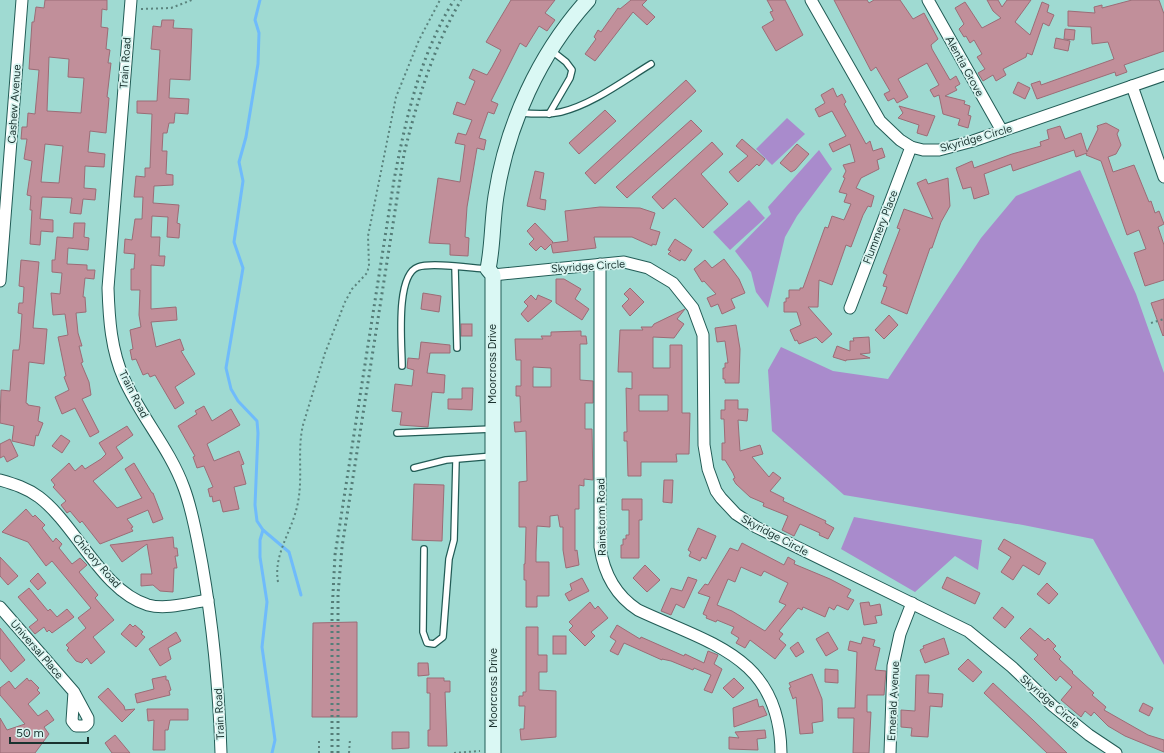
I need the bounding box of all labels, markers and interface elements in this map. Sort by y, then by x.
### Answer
street label: Alentia Grove [943,34,986,99]
street label: Train Road [117,37,134,89]
street label: Cashew Avenue [5,64,24,144]
street label: Skyridge Circle [939,122,1014,155]
street label: Flummery Place [860,189,900,266]
street label: Skyridge Circle [550,257,626,276]
street label: Moorcross Drive [486,324,499,404]
street label: Train Road [116,368,151,420]
street label: Rainstorm Road [594,478,609,556]
street label: Skyridge Circle [739,512,811,559]
street label: Chicory Road [70,532,123,591]
street label: Universal Place [7,617,66,682]
street label: Moorcross Drive [487,648,500,728]
street label: Emerald Avenue [885,661,902,741]
street label: Skyridge Circle [1017,672,1082,731]
street label: Train Road [212,688,227,740]
scale bar [10,719,88,745]
text: 50 m [16,726,44,740]

